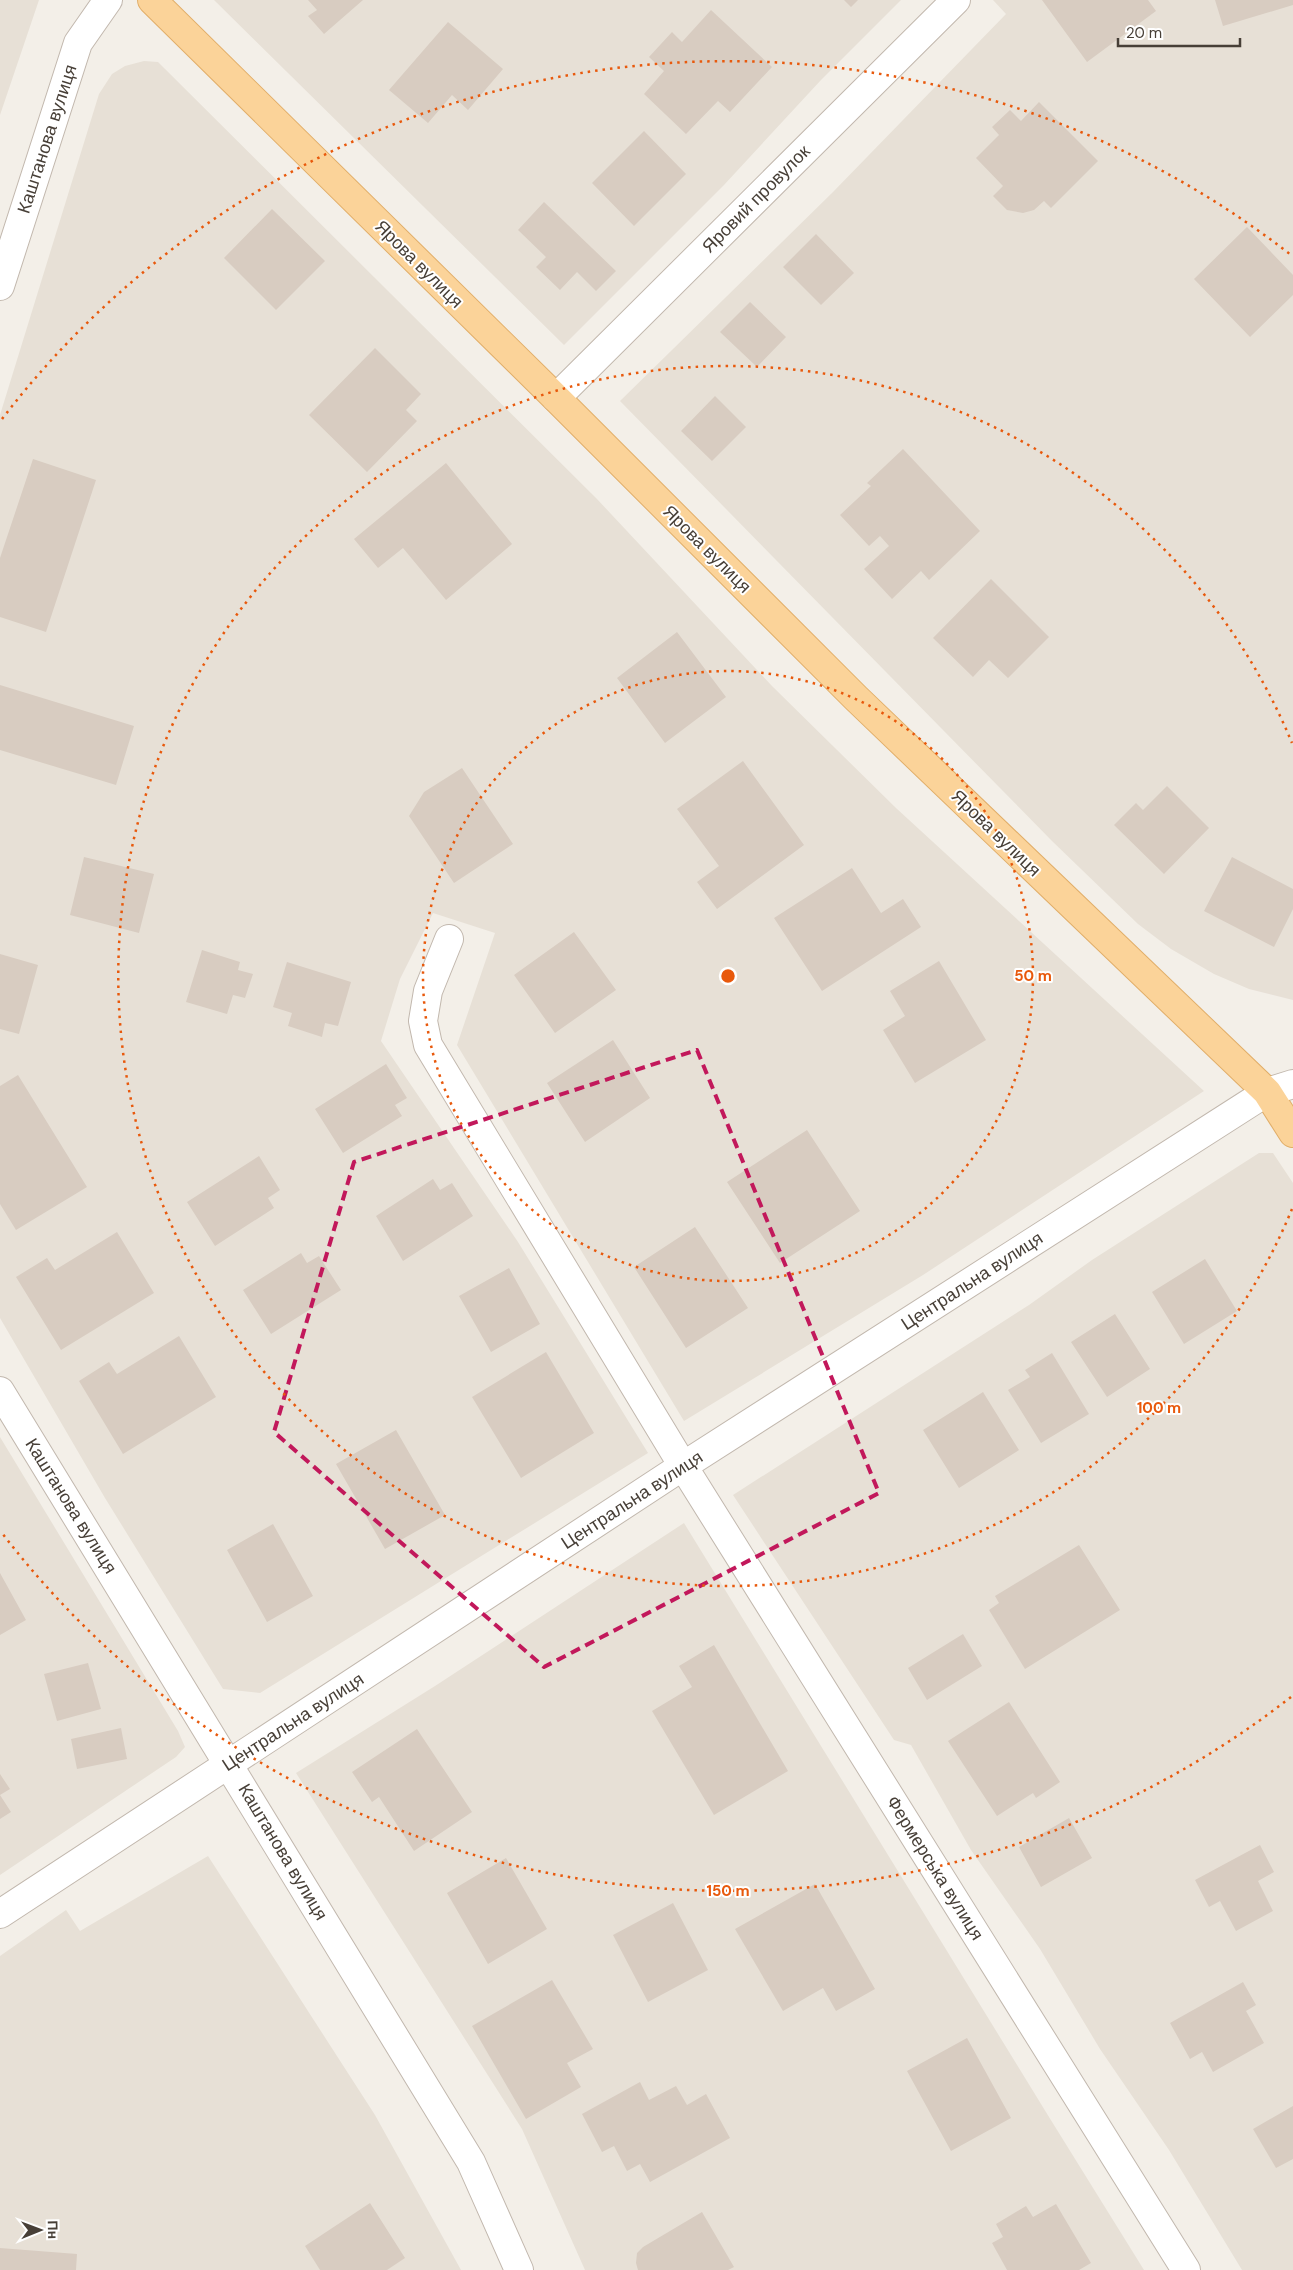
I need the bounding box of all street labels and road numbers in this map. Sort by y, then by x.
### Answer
street label: Каштанова вулиця [12,61,82,217]
street label: Яровий провулок [697,140,815,258]
street label: Ярова вулиця [370,215,468,313]
street label: Ярова вулиця [658,500,756,598]
street label: Ярова вулиця [946,784,1046,882]
street label: Центральна вулиця [896,1226,1048,1336]
street label: Каштанова вулиця [20,1434,122,1578]
street label: Центральна вулиця [556,1445,708,1555]
street label: Центральна вулиця [217,1667,369,1777]
street label: Каштанова вулиця [233,1779,333,1925]
street label: Фермерська вулиця [881,1791,989,1945]

